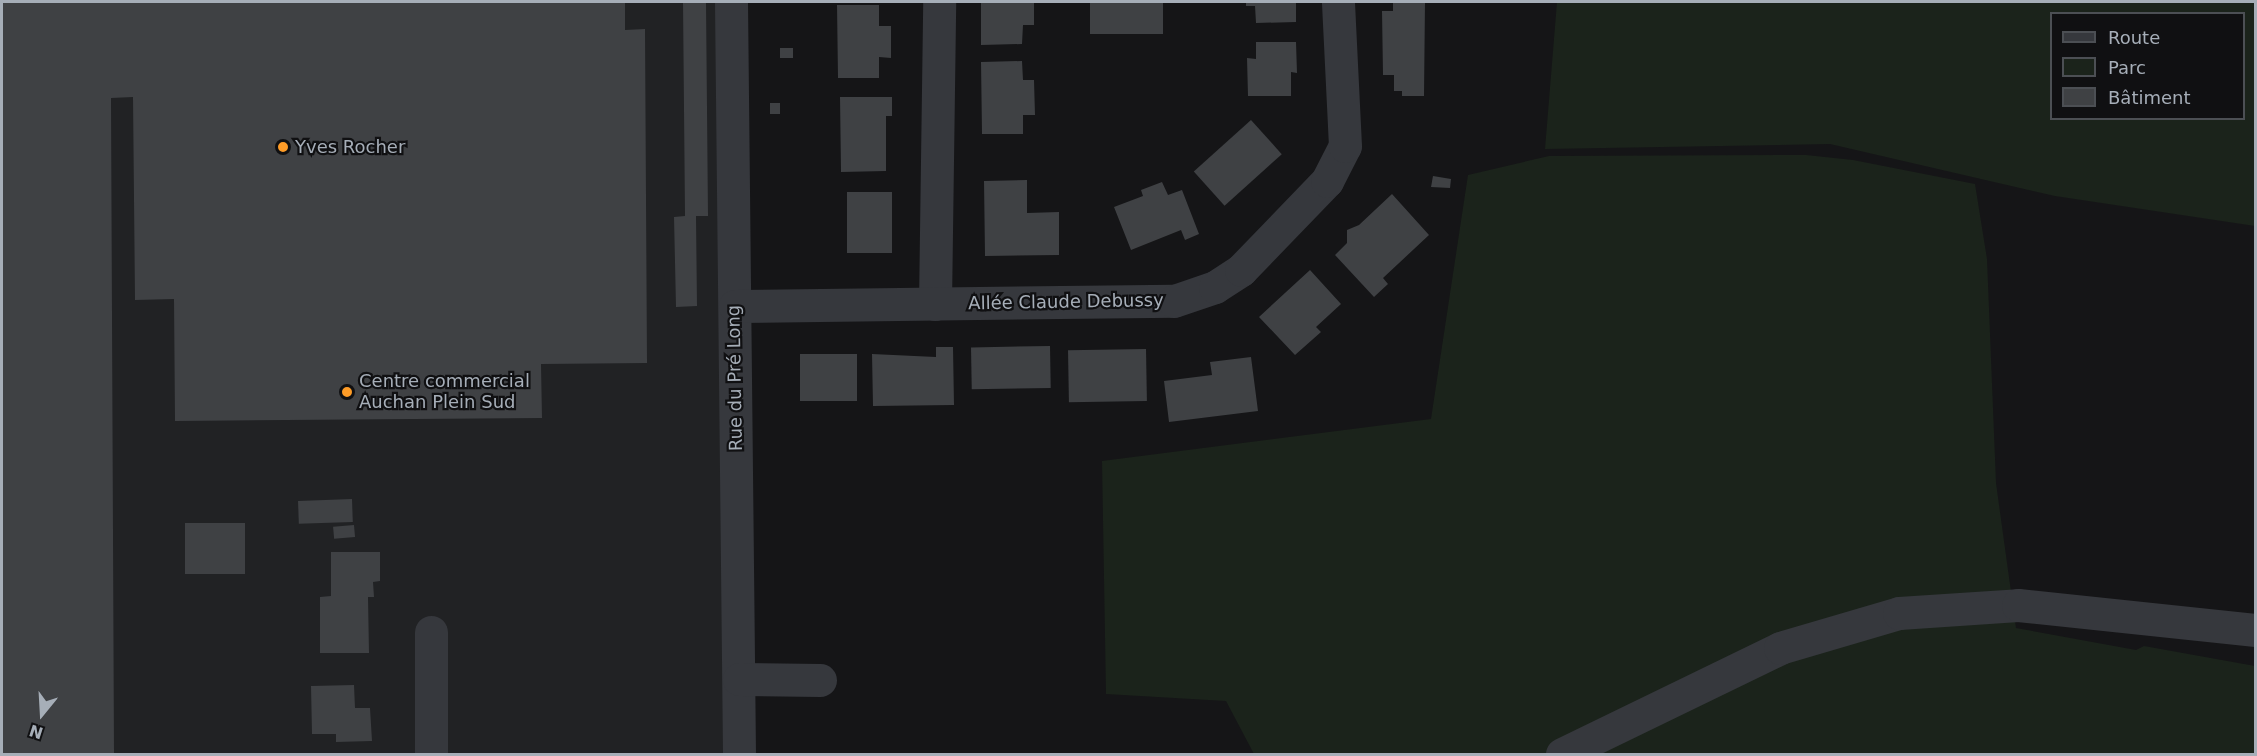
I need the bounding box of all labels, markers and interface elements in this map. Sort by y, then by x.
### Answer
legend [2050,12,2245,120]
text: Route [2108,27,2160,48]
text: Parc [2108,57,2146,78]
text: Bâtiment [2108,87,2191,108]
place label: Yves Rocher [295,136,405,158]
marker: Yves Rocher [276,140,290,154]
street label: Allée Claude Debussy [968,289,1164,315]
street label: Rue du Pré Long [723,305,747,451]
place label: Centre commercial Auchan Plein Sud [359,371,530,413]
marker: Centre commercial Auchan Plein Sud [340,385,354,399]
north arrow [12,684,72,744]
text: N [27,720,46,743]

